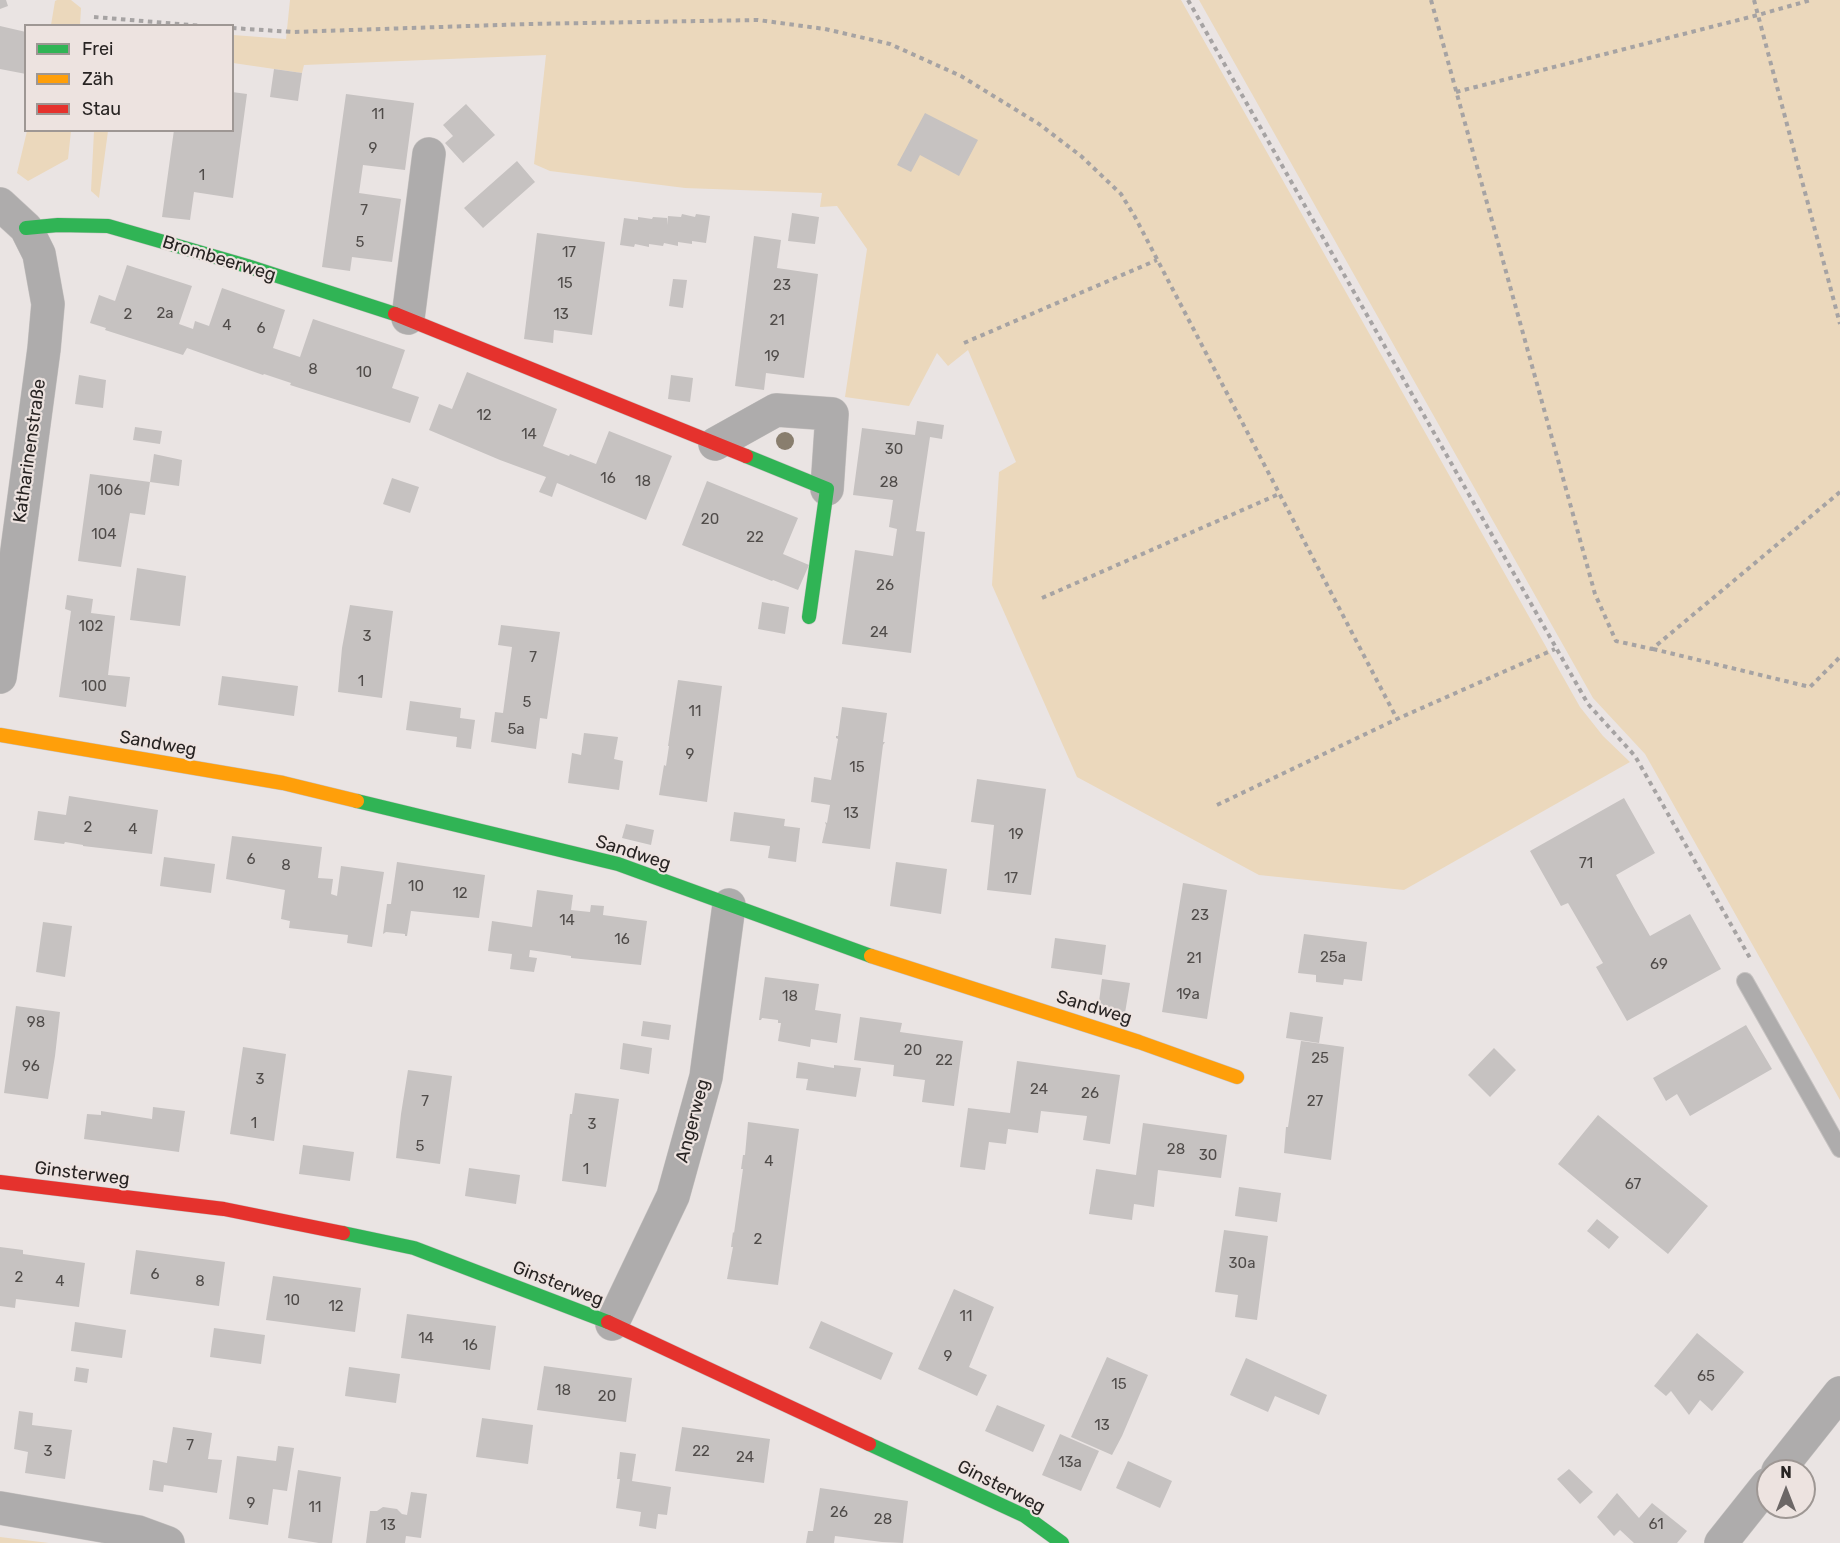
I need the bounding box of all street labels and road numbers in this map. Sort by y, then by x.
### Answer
street label: Brombeerweg [160,231,278,287]
street label: Katharinenstraße [9,378,51,524]
street label: Sandweg [118,727,198,761]
street label: Sandweg [593,831,673,875]
street label: Sandweg [1054,986,1134,1030]
street label: Angerweg [671,1077,715,1165]
street label: Ginsterweg [33,1157,131,1191]
street label: Ginsterweg [509,1257,607,1311]
street label: Ginsterweg [953,1456,1049,1518]

